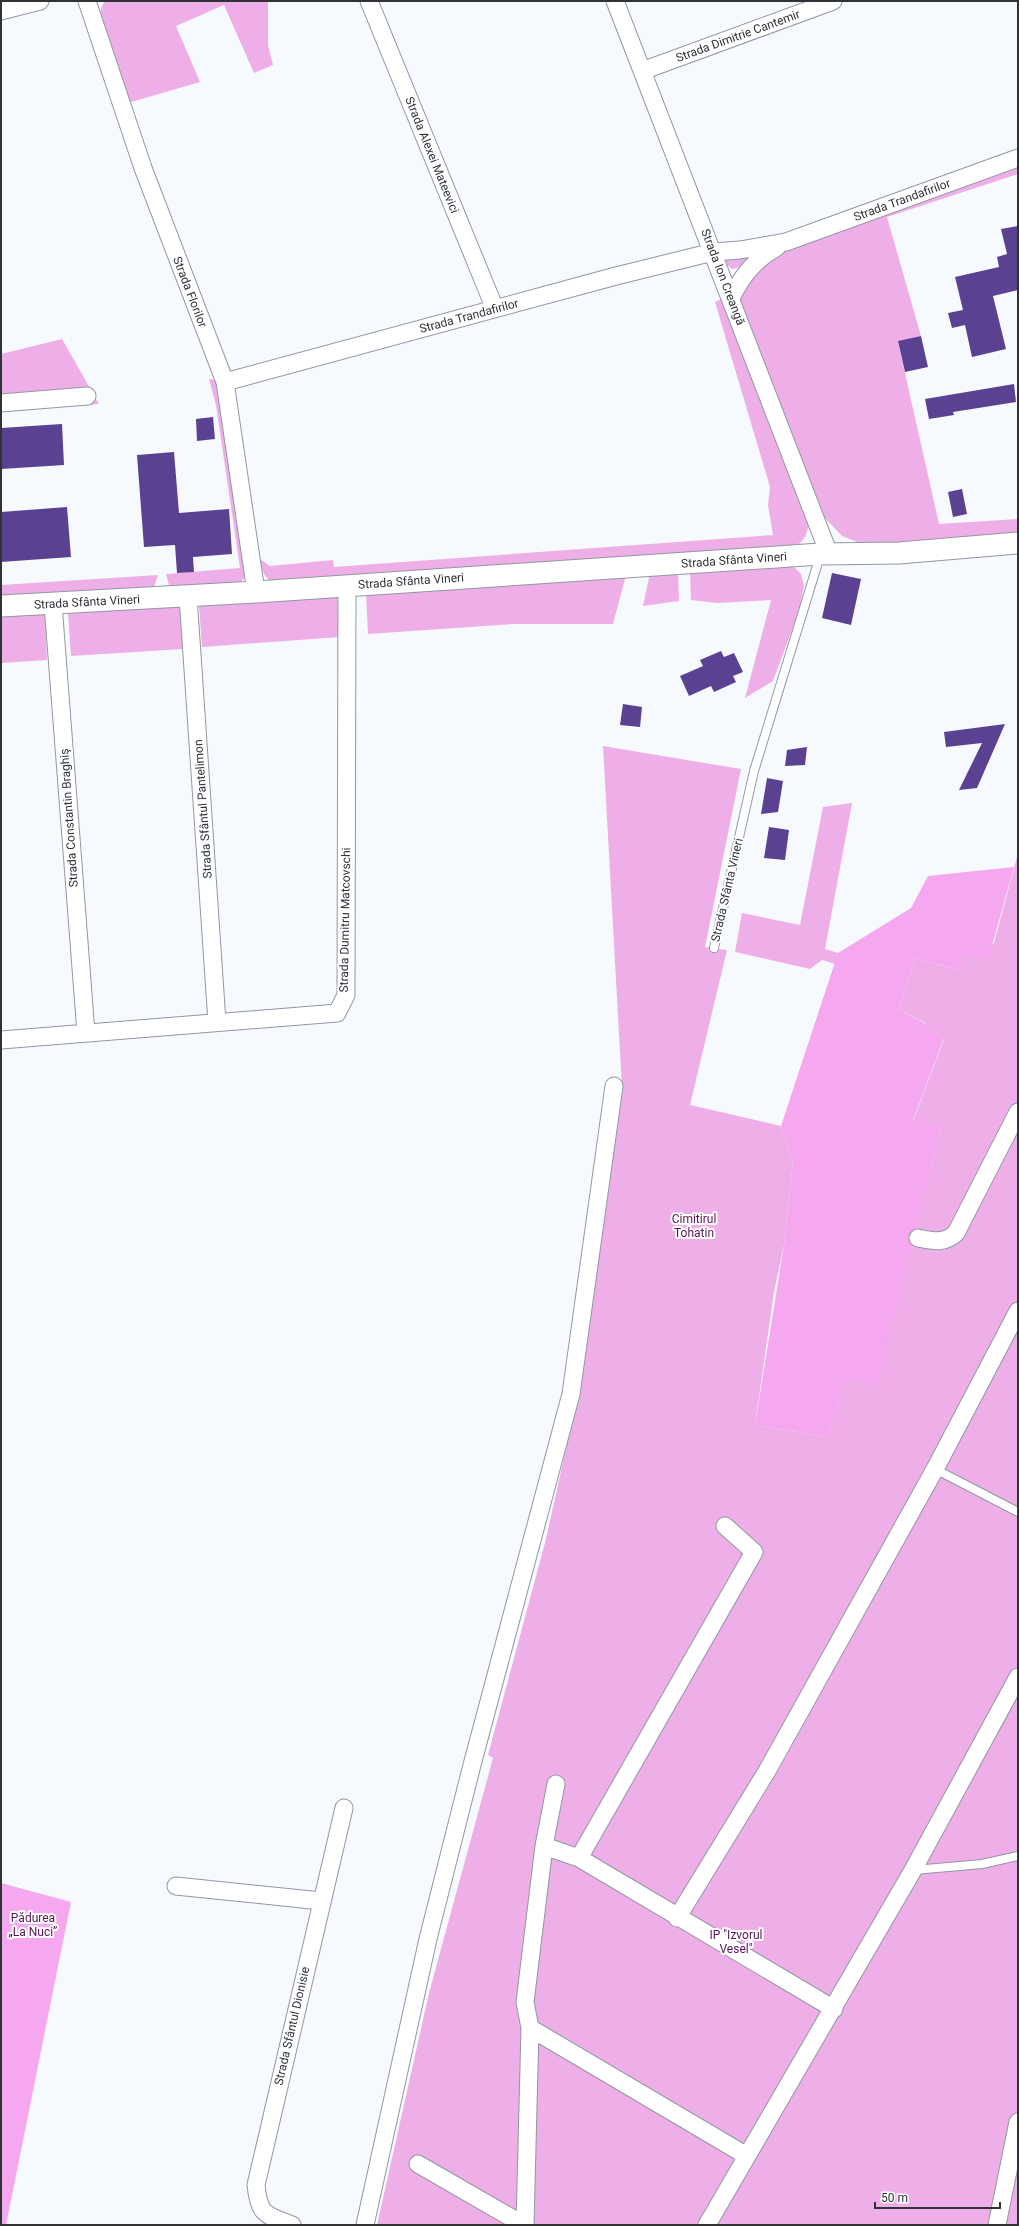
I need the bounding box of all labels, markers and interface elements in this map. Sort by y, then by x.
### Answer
street label: Strada Dimitrie Cantemir [674,7,802,65]
street label: Strada Alexei Mateevici [402,95,462,215]
street label: Strada Trandafirilor [852,176,952,224]
street label: Strada Ion Creangă [698,227,748,327]
street label: Strada Florilor [170,255,210,329]
street label: Strada Trandafirilor [418,296,520,336]
street label: Strada Sfânta Vineri [681,549,787,571]
street label: Strada Sfânta Vineri [358,570,464,592]
street label: Strada Sfânta Vineri [34,592,140,612]
street label: Strada Sfântul Pantelimon [191,739,215,879]
street label: Strada Constantin Braghiş [57,748,81,888]
street label: Strada Sfânta Vineri [708,837,746,943]
street label: Strada Dumitru Matcovschi [337,847,353,993]
park label: Cimitirul Tohatin [672,1212,716,1240]
park label: Pădurea „La Nuci” [9,1911,57,1939]
park label: IP "Izvorul Vesel" [709,1928,763,1956]
street label: Strada Sfântul Dionisie [272,1965,312,2087]
scale bar [875,2184,1000,2210]
text: 50 m [881,2191,908,2205]

